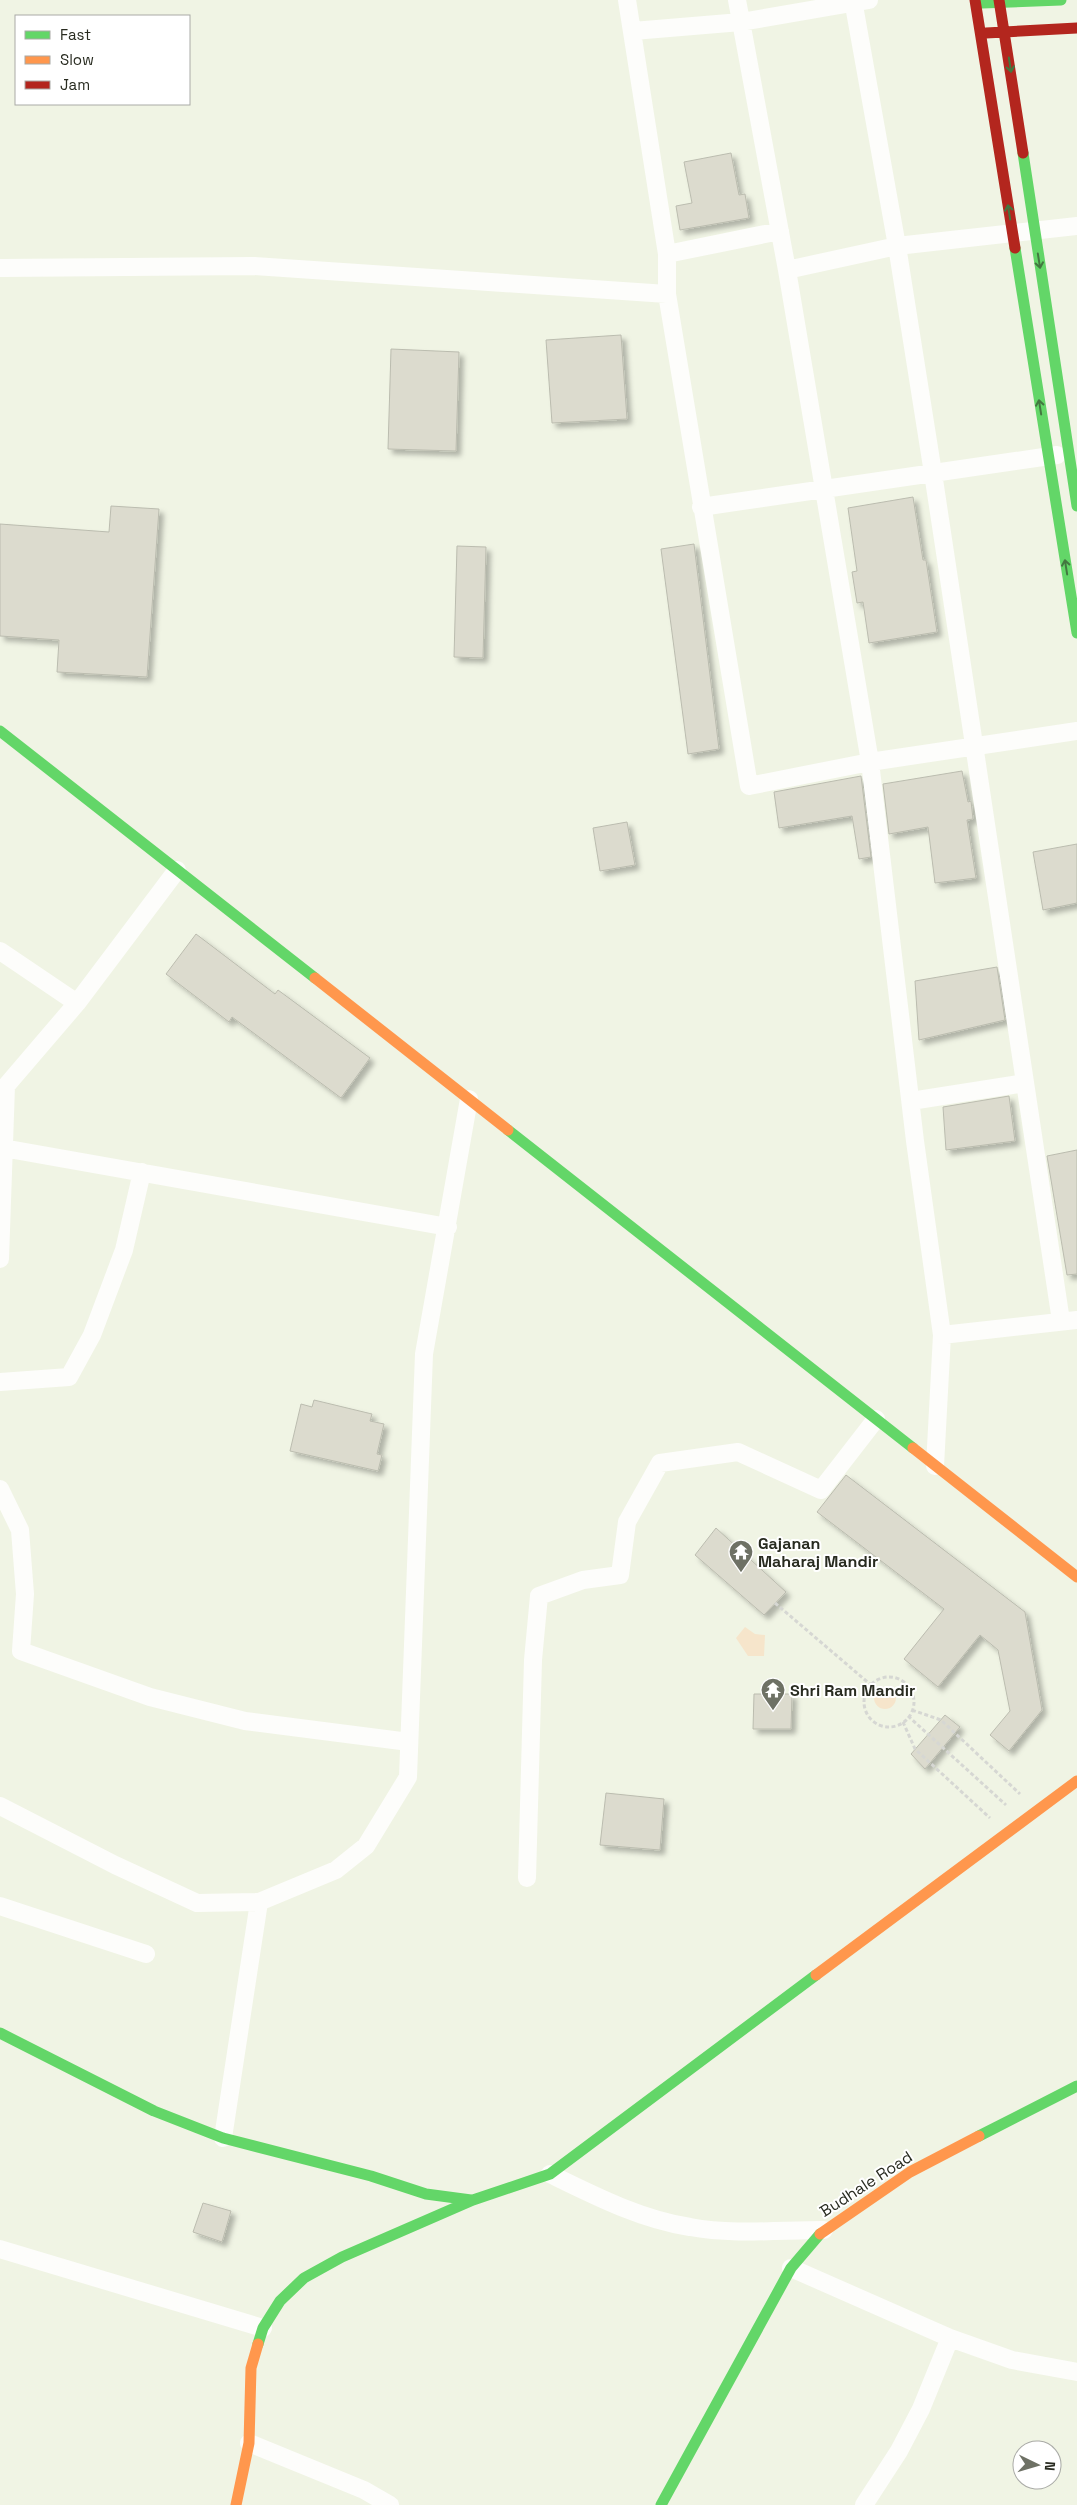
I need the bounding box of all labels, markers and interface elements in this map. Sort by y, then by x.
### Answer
legend [15,15,190,105]
text: Fast [60,25,91,44]
text: Slow [60,50,94,69]
one-way arrow [1005,57,1015,73]
text: Jam [60,75,90,94]
one-way arrow [1003,204,1013,220]
one-way arrow [1035,252,1045,268]
one-way arrow [1034,399,1044,415]
one-way arrow [1061,560,1071,576]
place label: Gajanan Maharaj Mandir [758,1533,878,1572]
temple icon: Gajanan Maharaj Mandir [728,1539,754,1573]
temple icon: Shri Ram Mandir [760,1677,786,1711]
place label: Shri Ram Mandir [790,1680,915,1701]
street label: Budhale Road [816,2146,916,2222]
north arrow [1012,2440,1062,2490]
text: N [1041,2461,1059,2472]

